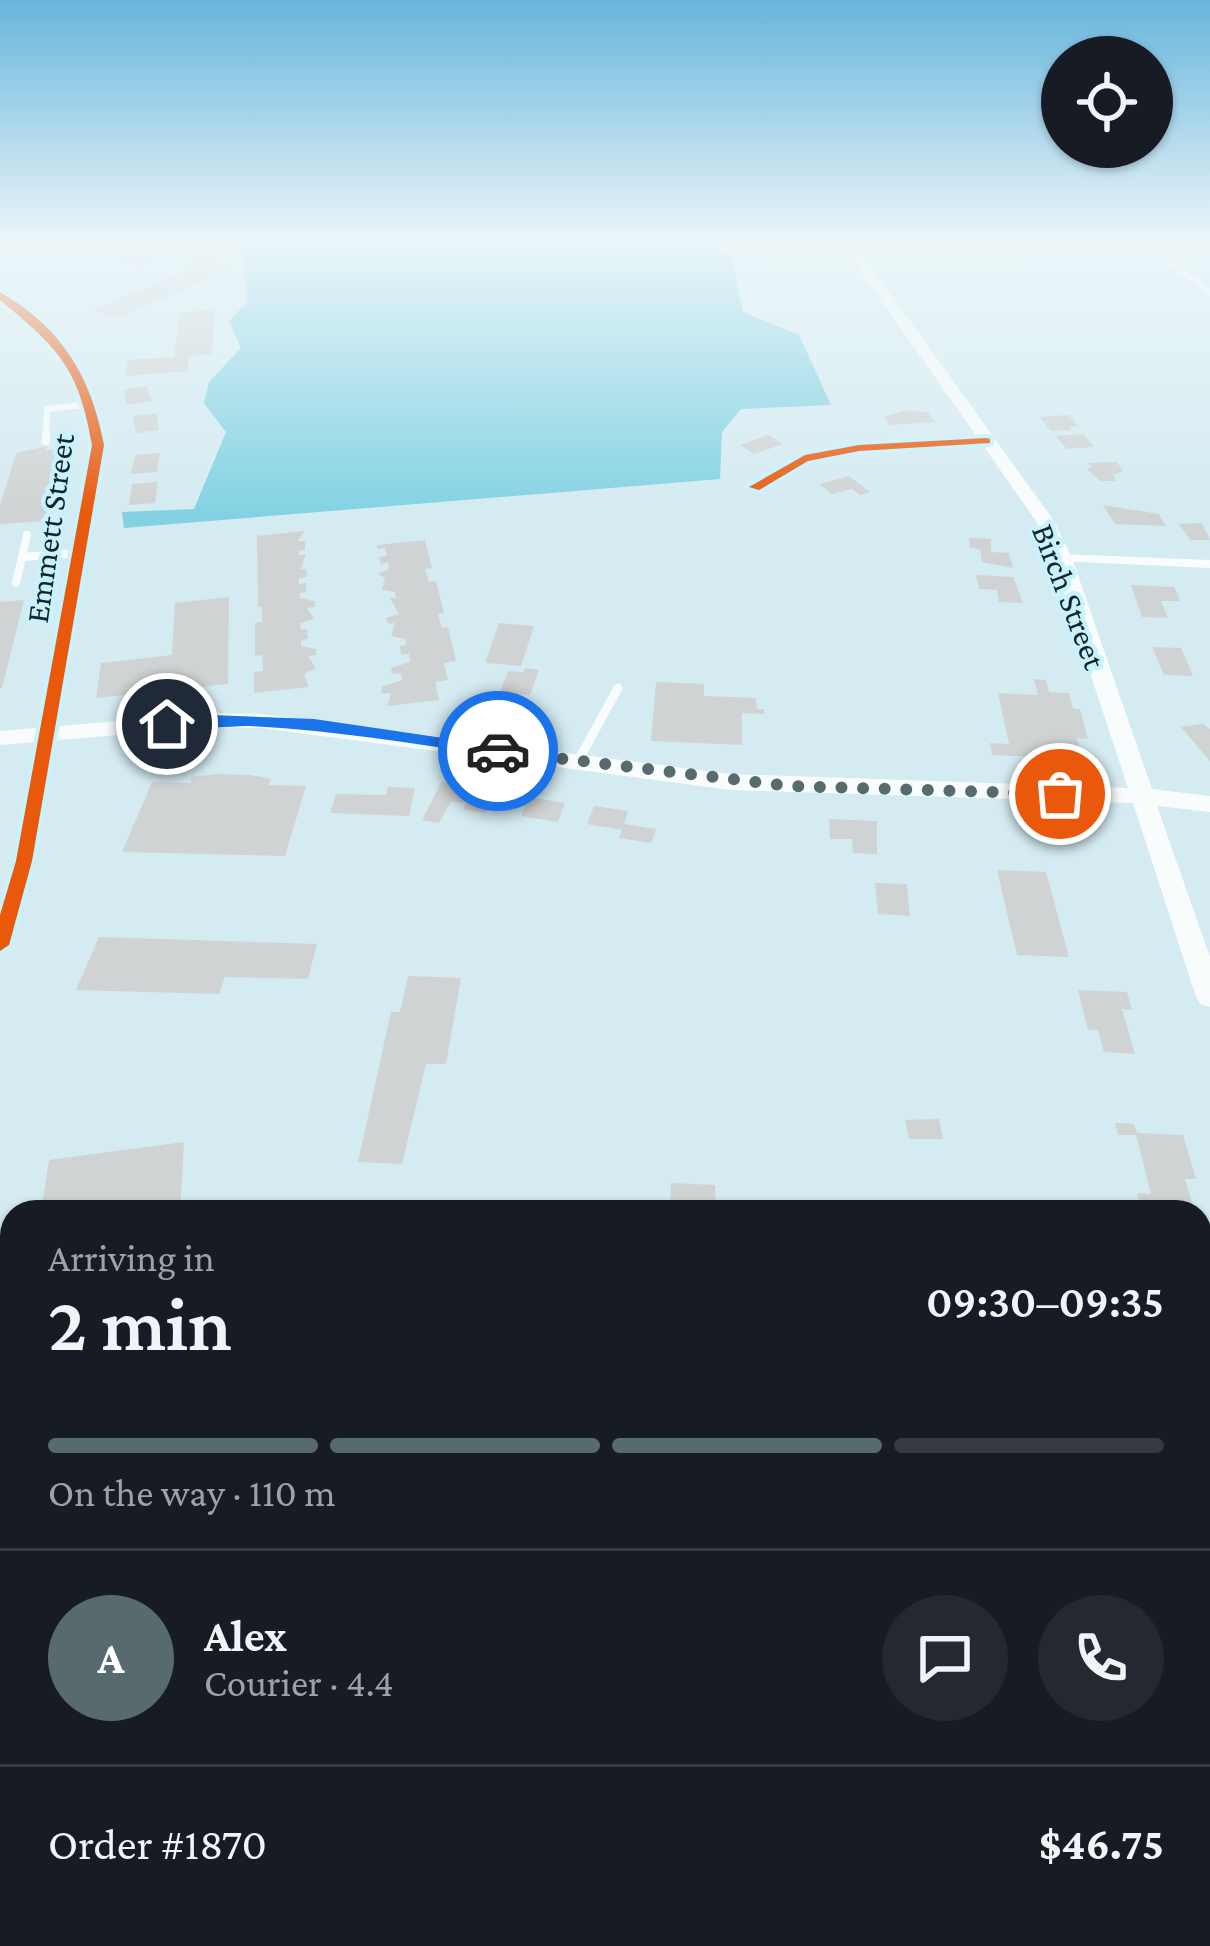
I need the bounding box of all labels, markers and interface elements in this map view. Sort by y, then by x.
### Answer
map controls [1041,36,1173,168]
button: locate [1041,36,1173,168]
street label: Emmett Street [18,430,81,625]
street label: Birch Street [1025,518,1115,675]
pin [116,673,218,775]
icon: home [134,691,200,757]
courier [438,691,558,811]
icon: car [465,718,531,784]
pin [1009,743,1111,845]
icon: bag [1027,761,1093,827]
text: Arriving in [48,1236,215,1279]
text: 09:30–09:35 [926,1277,1164,1327]
text: 2 min [48,1280,232,1367]
text: On the way · 110 m [48,1471,336,1514]
button: chat [882,1595,1008,1721]
button: phone [1038,1595,1164,1721]
text: Alex [204,1611,287,1661]
text: A [98,1633,124,1683]
text: Courier · 4.4 [204,1661,394,1704]
text: Order #1870 [48,1819,267,1869]
text: $46.75 [1039,1819,1164,1869]

